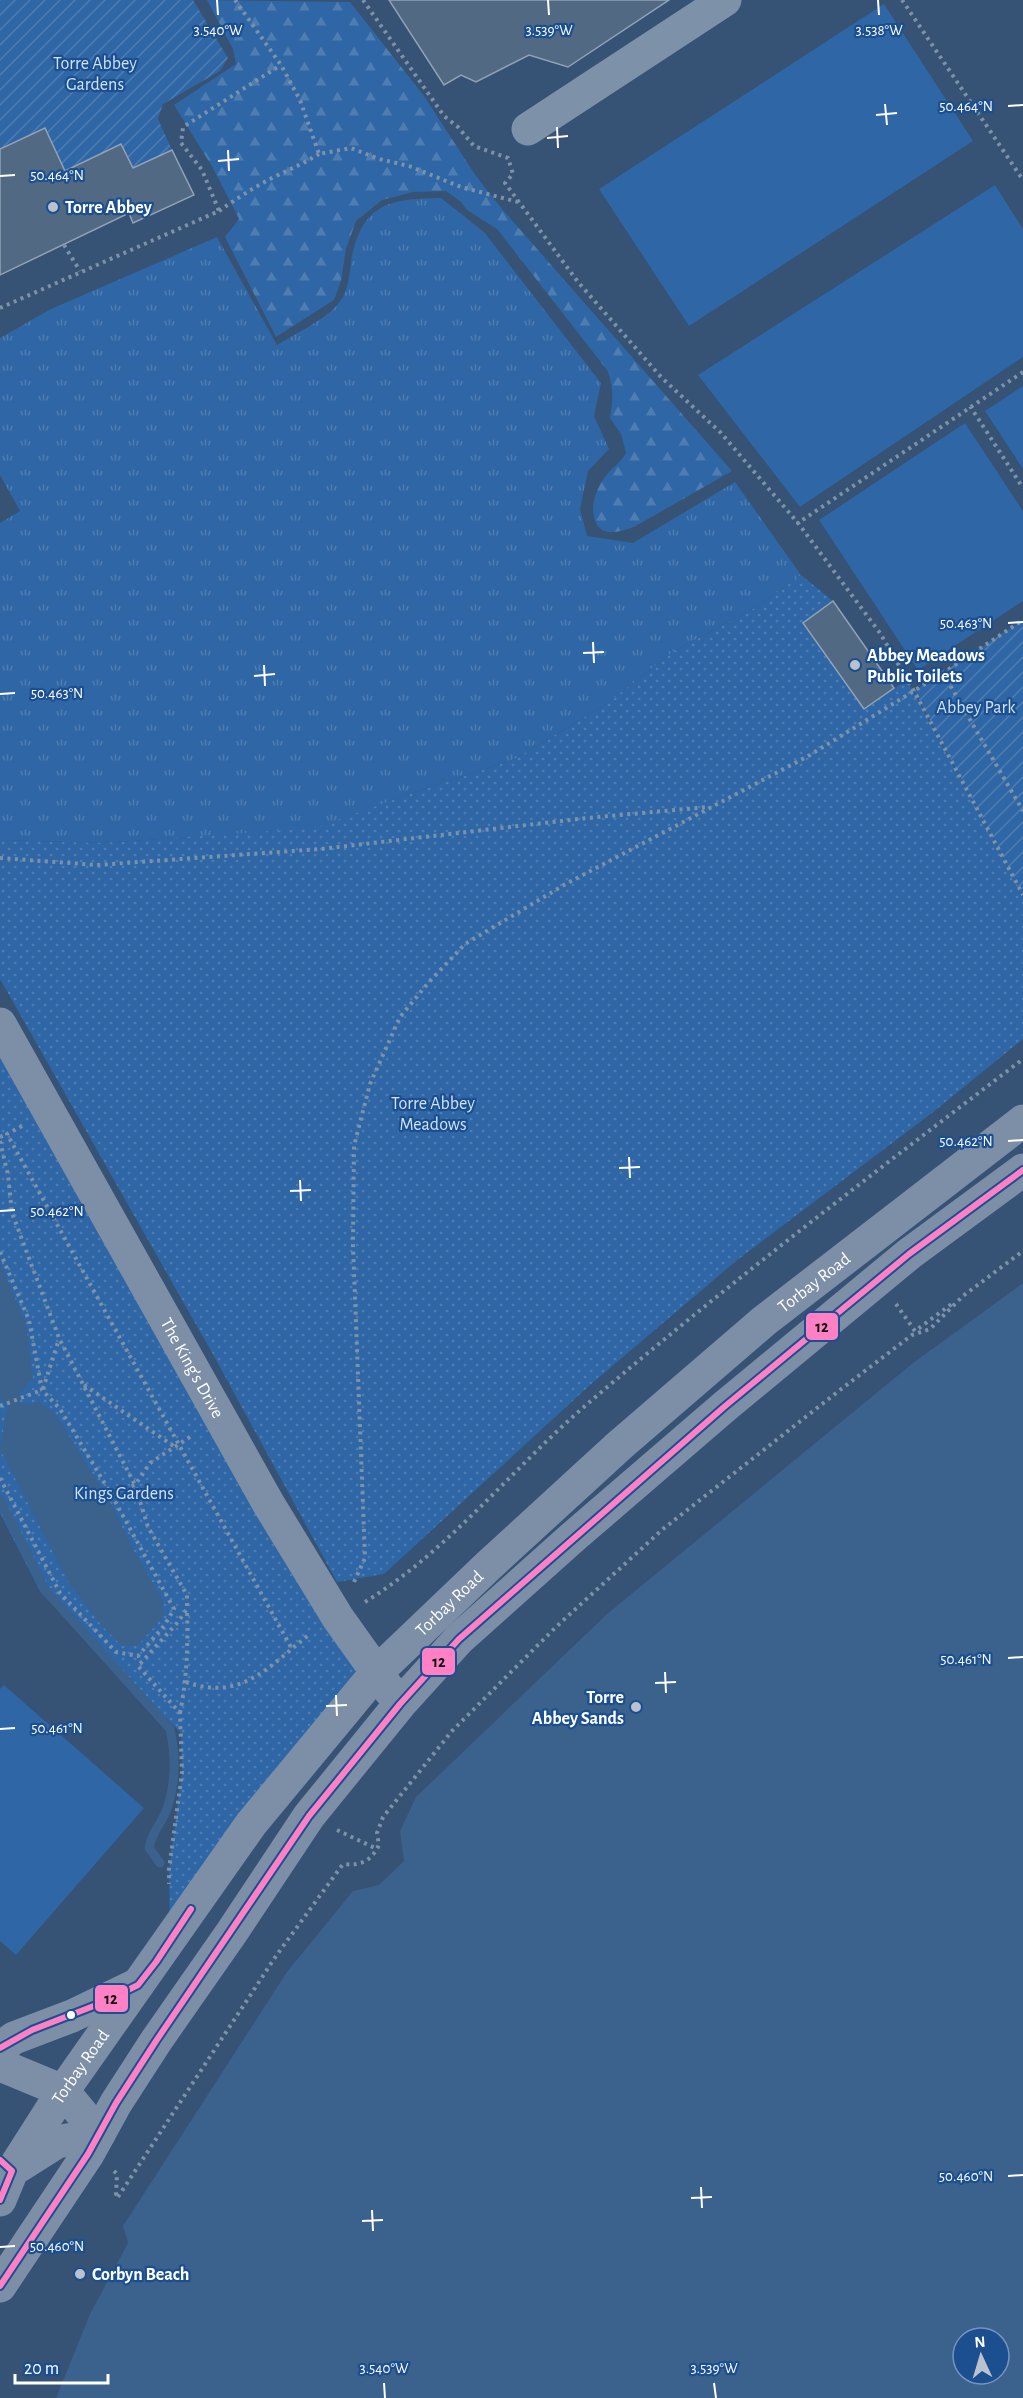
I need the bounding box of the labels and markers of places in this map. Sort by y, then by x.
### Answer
place label: Torre Abbey [65,199,153,217]
marker: Torre Abbey [46,200,60,214]
place label: Abbey Meadows Public Toilets [867,647,985,686]
marker: Abbey Meadows Public Toilets [848,658,862,672]
place label: Torre Abbey Sands [532,1689,624,1728]
marker: Torre Abbey Sands [629,1700,643,1714]
unlabelled marker [65,2009,77,2021]
place label: Corbyn Beach [92,2266,189,2284]
marker: Corbyn Beach [73,2267,87,2281]

